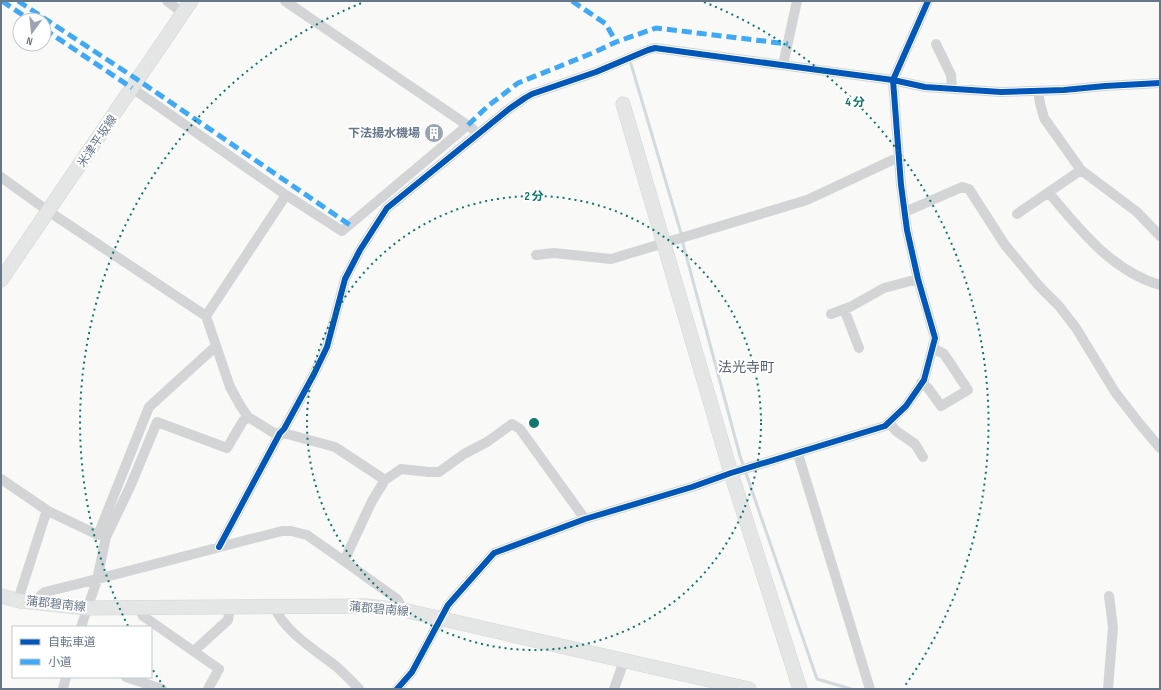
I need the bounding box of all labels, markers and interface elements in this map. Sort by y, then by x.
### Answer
north arrow [12,12,52,52]
text: N [25,34,34,48]
text: 4 分 [845,95,865,110]
street label: 米津平坂線 [74,112,120,170]
building icon: 下法揚水機場 [423,122,445,144]
place label: 下法揚水機場 [348,126,420,141]
text: 2 分 [524,189,544,204]
district label: 法光寺町 [718,359,774,376]
centre of rings [527,416,541,430]
street label: 蒲郡碧南線 [25,594,87,615]
street label: 蒲郡碧南線 [348,599,410,620]
legend [12,626,152,678]
text: 自転車道 [48,635,96,650]
text: 小道 [48,655,72,670]

